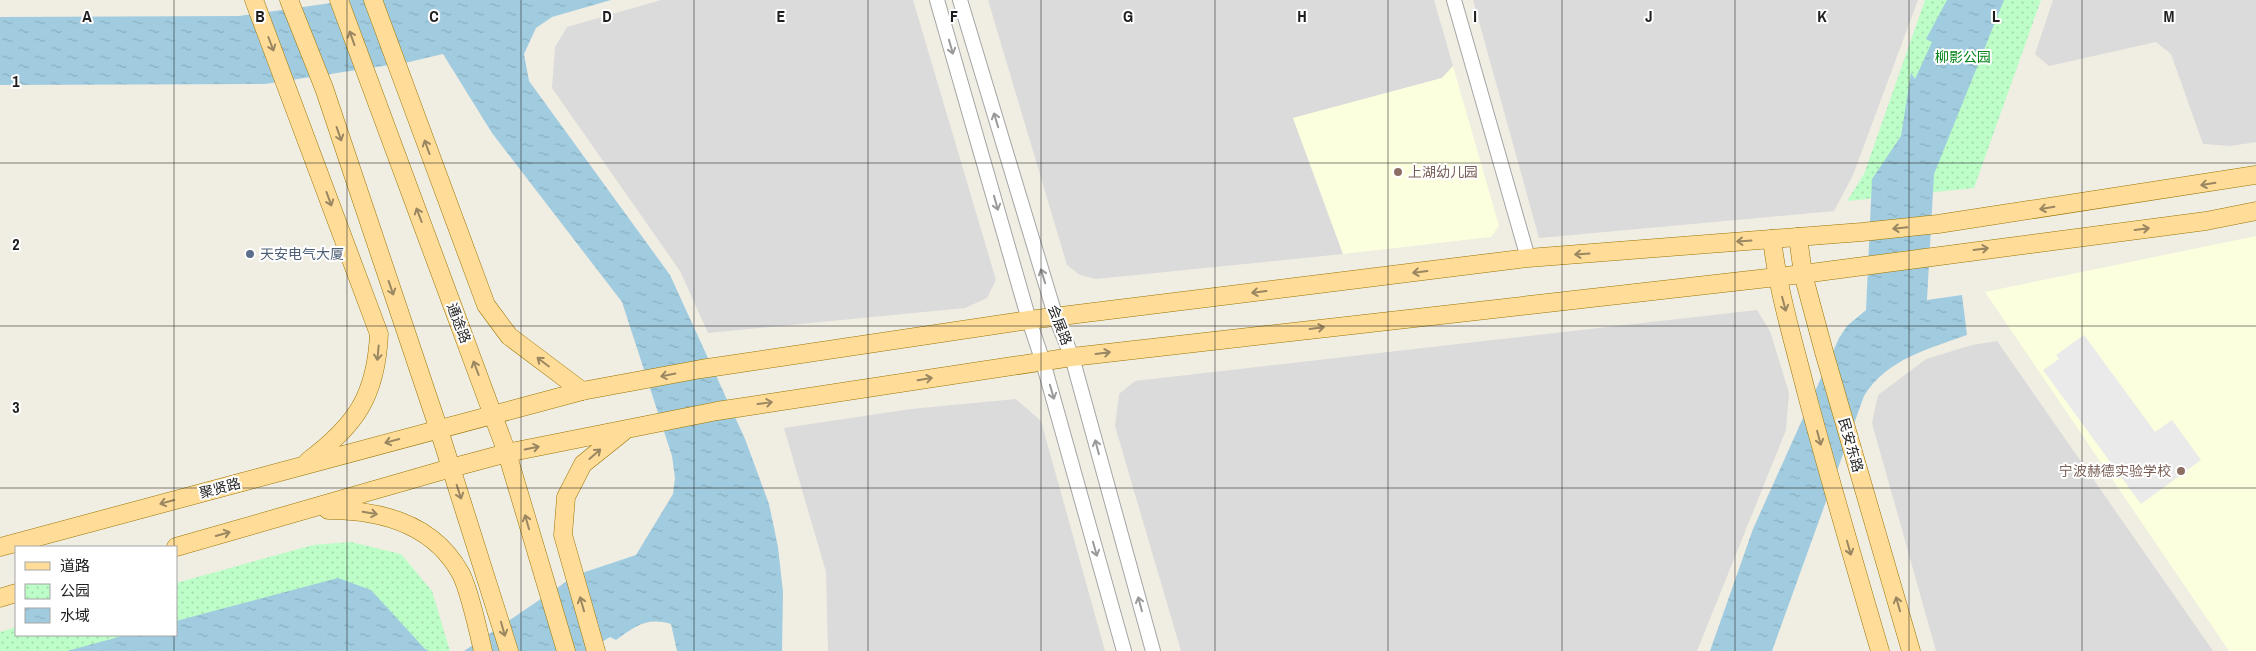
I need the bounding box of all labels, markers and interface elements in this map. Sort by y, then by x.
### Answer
text: A [82,5,92,27]
text: B [255,5,265,27]
text: C [429,5,439,27]
text: D [602,5,612,27]
text: E [777,5,786,27]
text: F [950,5,958,27]
text: G [1123,5,1133,27]
text: H [1297,5,1307,27]
text: I [1473,5,1477,27]
text: J [1645,5,1653,27]
text: K [1817,5,1827,27]
text: L [1992,5,2000,27]
text: M [2164,5,2175,27]
one-way arrow [347,30,356,46]
one-way arrow [267,36,276,51]
one-way arrow [946,38,956,54]
park label: 柳影公园 [1935,48,1991,66]
text: 1 [12,70,20,92]
one-way arrow [991,113,1001,129]
one-way arrow [335,126,344,141]
one-way arrow [422,140,431,156]
place label: 上湖幼儿园 [1408,163,1478,181]
marker: 上湖幼儿园 [1392,166,1404,178]
one-way arrow [2200,179,2216,189]
one-way arrow [325,191,334,206]
one-way arrow [991,195,1001,211]
one-way arrow [2040,203,2056,213]
one-way arrow [414,208,423,224]
one-way arrow [1892,223,1908,233]
one-way arrow [2134,224,2150,234]
text: 2 [12,233,20,255]
one-way arrow [1736,237,1752,246]
one-way arrow [1973,244,1989,254]
place label: 天安电气大厦 [260,245,344,263]
marker: 天安电气大厦 [244,248,256,260]
one-way arrow [1574,249,1590,259]
one-way arrow [1412,267,1428,277]
one-way arrow [1038,268,1048,284]
one-way arrow [387,280,397,296]
one-way arrow [1251,287,1267,297]
one-way arrow [1780,296,1789,312]
street label: 通途路 [443,300,475,346]
street label: 会展路 [1044,302,1076,348]
one-way arrow [1309,323,1325,333]
one-way arrow [373,344,383,360]
one-way arrow [1095,348,1111,358]
one-way arrow [536,357,550,367]
one-way arrow [471,360,480,376]
one-way arrow [660,371,676,381]
one-way arrow [917,374,933,384]
one-way arrow [1047,384,1057,400]
text: 3 [12,396,20,418]
one-way arrow [756,398,772,408]
street label: 民安东路 [1835,416,1867,474]
one-way arrow [1814,429,1824,445]
one-way arrow [384,437,400,447]
one-way arrow [1092,440,1101,456]
one-way arrow [524,443,540,453]
one-way arrow [589,448,602,460]
place label: 宁波赫德实验学校 [2059,462,2171,480]
marker: 宁波赫德实验学校 [2175,465,2187,477]
street label: 聚贤路 [197,474,243,502]
one-way arrow [454,484,464,500]
one-way arrow [160,497,176,507]
one-way arrow [361,508,377,518]
one-way arrow [522,514,531,530]
one-way arrow [214,528,230,538]
one-way arrow [1091,540,1101,556]
one-way arrow [1845,540,1855,556]
legend [15,546,178,636]
text: 道路 [60,555,90,576]
text: 公园 [60,580,90,601]
one-way arrow [1135,596,1145,612]
one-way arrow [577,597,587,613]
one-way arrow [1892,597,1902,613]
text: 水域 [60,605,90,626]
one-way arrow [498,621,508,637]

